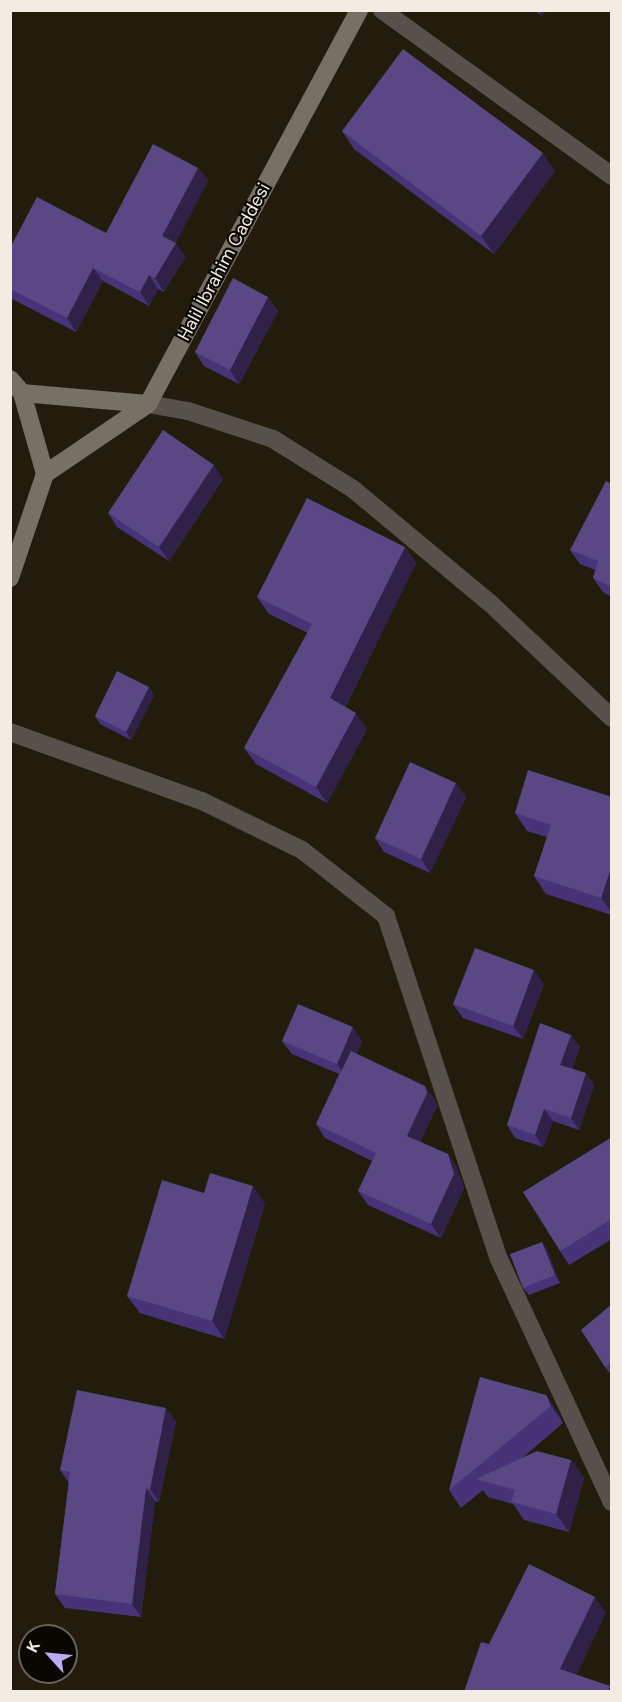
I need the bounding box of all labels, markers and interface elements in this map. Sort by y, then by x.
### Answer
street label: Halil İbrahim Caddesi [173,179,275,345]
north arrow [18,1624,78,1684]
text: K [22,1637,45,1656]

